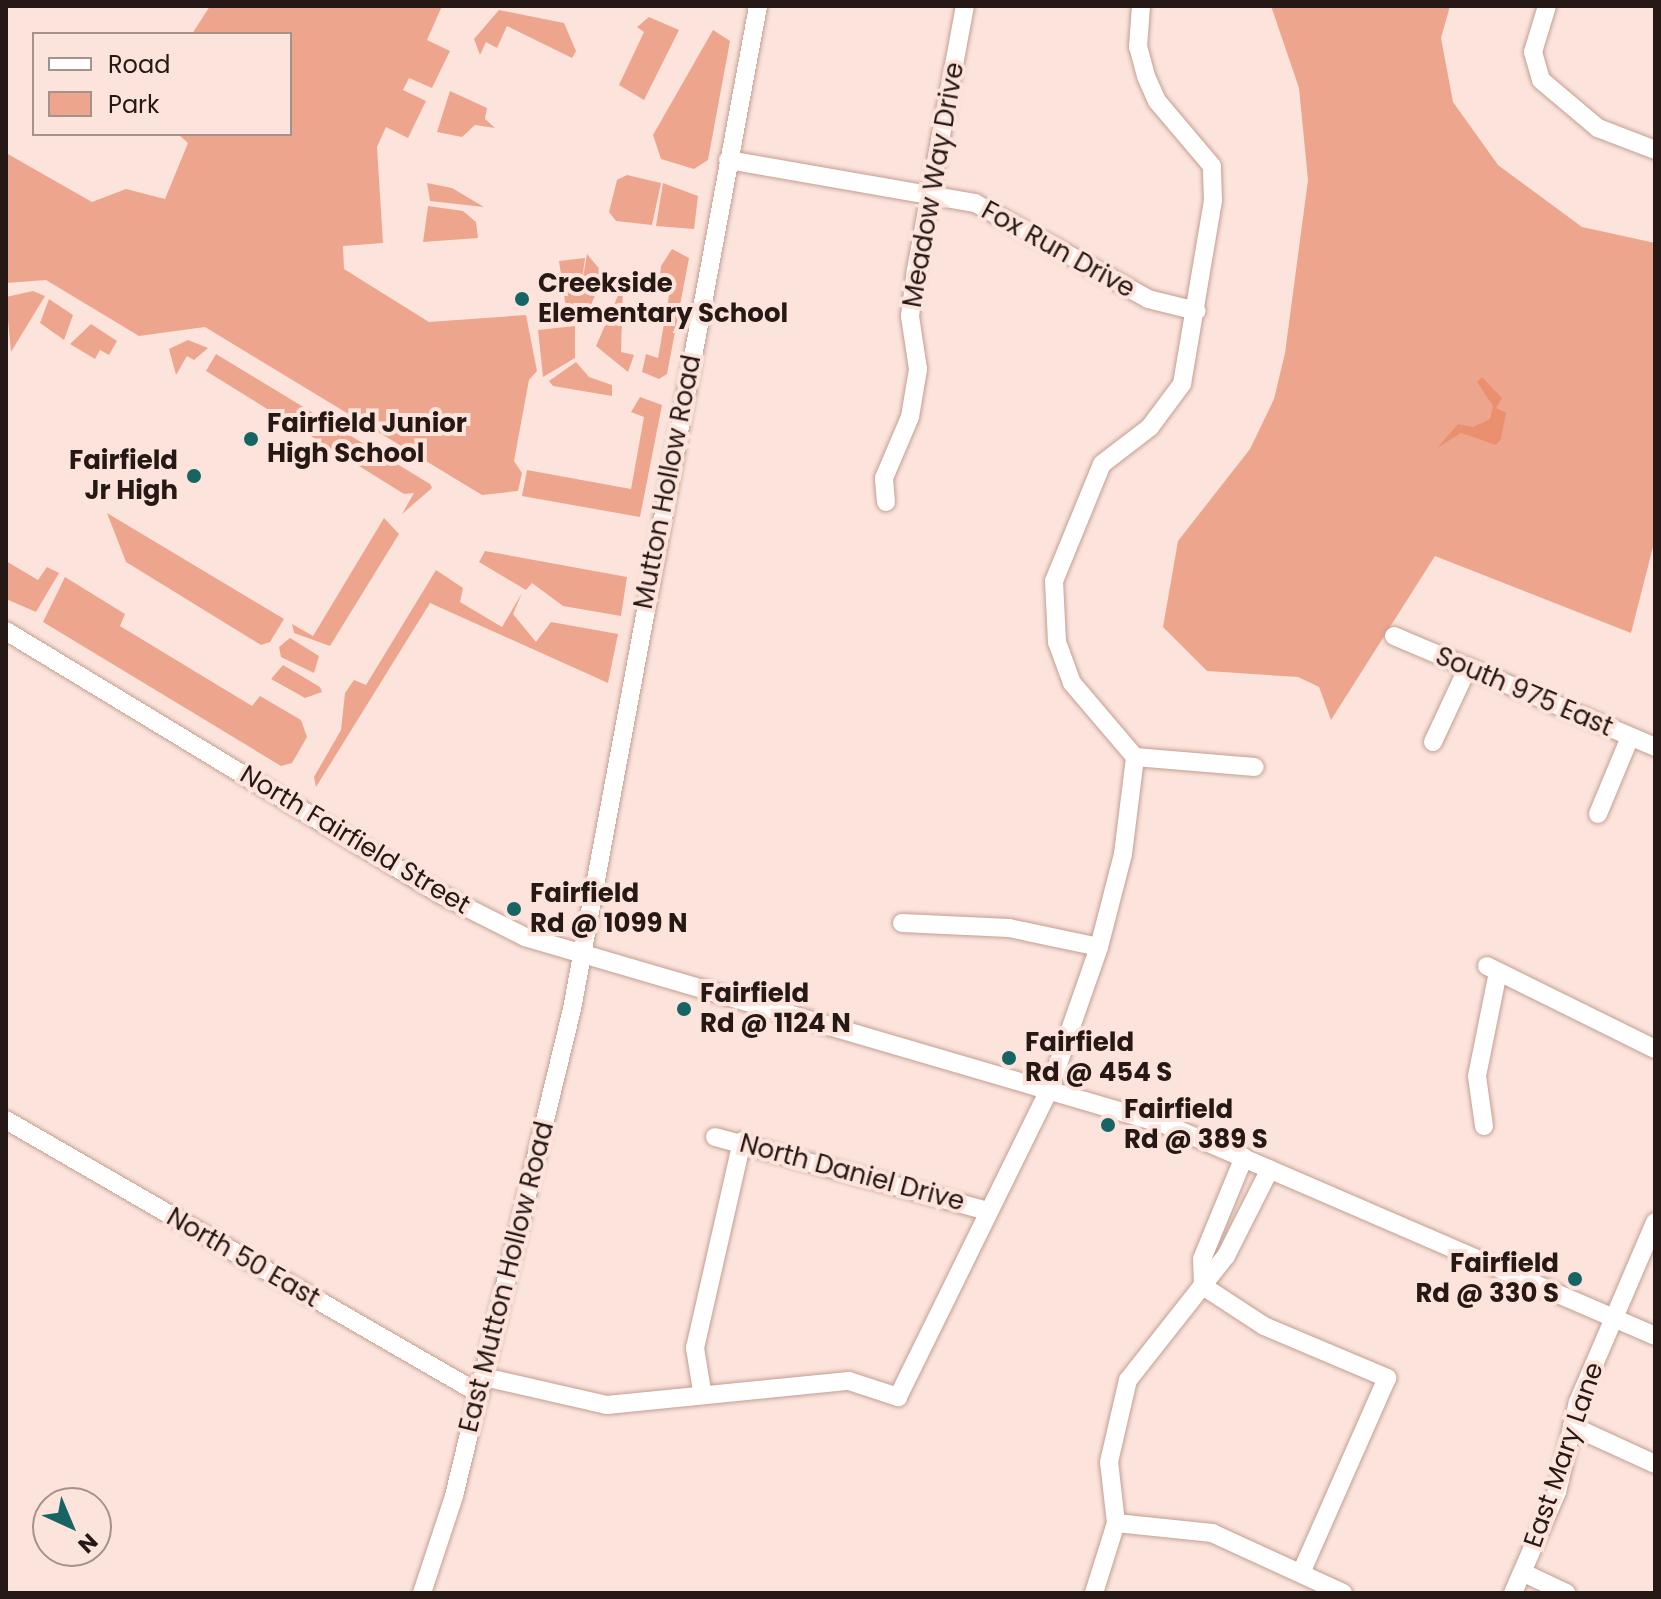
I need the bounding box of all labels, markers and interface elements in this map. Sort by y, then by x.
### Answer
legend [32,32,292,136]
text: Road [108,48,170,81]
street label: Meadow Way Drive [897,60,971,310]
text: Park [108,88,159,121]
street label: Fox Run Drive [976,195,1140,305]
place label: Creekside Elementary School [538,268,788,330]
marker: Creekside Elementary School [513,290,531,308]
street label: Mutton Hollow Road [628,352,708,612]
place label: Fairfield Junior High School [267,408,467,470]
marker: Fairfield Junior High School [242,430,260,448]
place label: Fairfield Jr High [69,445,178,506]
marker: Fairfield Jr High [185,467,203,485]
street label: South 975 East [1431,641,1617,743]
street label: North Fairfield Street [234,759,476,921]
place label: Fairfield Rd @ 1099 N [530,878,687,940]
marker: Fairfield Rd @ 1099 N [505,900,523,918]
place label: Fairfield Rd @ 1124 N [700,978,851,1040]
marker: Fairfield Rd @ 1124 N [675,1000,693,1018]
place label: Fairfield Rd @ 454 S [1025,1027,1172,1088]
marker: Fairfield Rd @ 454 S [1000,1049,1018,1067]
place label: Fairfield Rd @ 389 S [1124,1094,1268,1156]
marker: Fairfield Rd @ 389 S [1099,1116,1117,1134]
street label: East Mutton Hollow Road [453,1118,561,1436]
street label: North Daniel Drive [736,1128,968,1218]
street label: North 50 East [161,1202,325,1314]
place label: Fairfield Rd @ 330 S [1415,1248,1559,1310]
marker: Fairfield Rd @ 330 S [1566,1270,1584,1288]
street label: East Mary Lane [1518,1358,1610,1552]
north arrow [32,1487,112,1567]
text: N [71,1526,104,1560]

